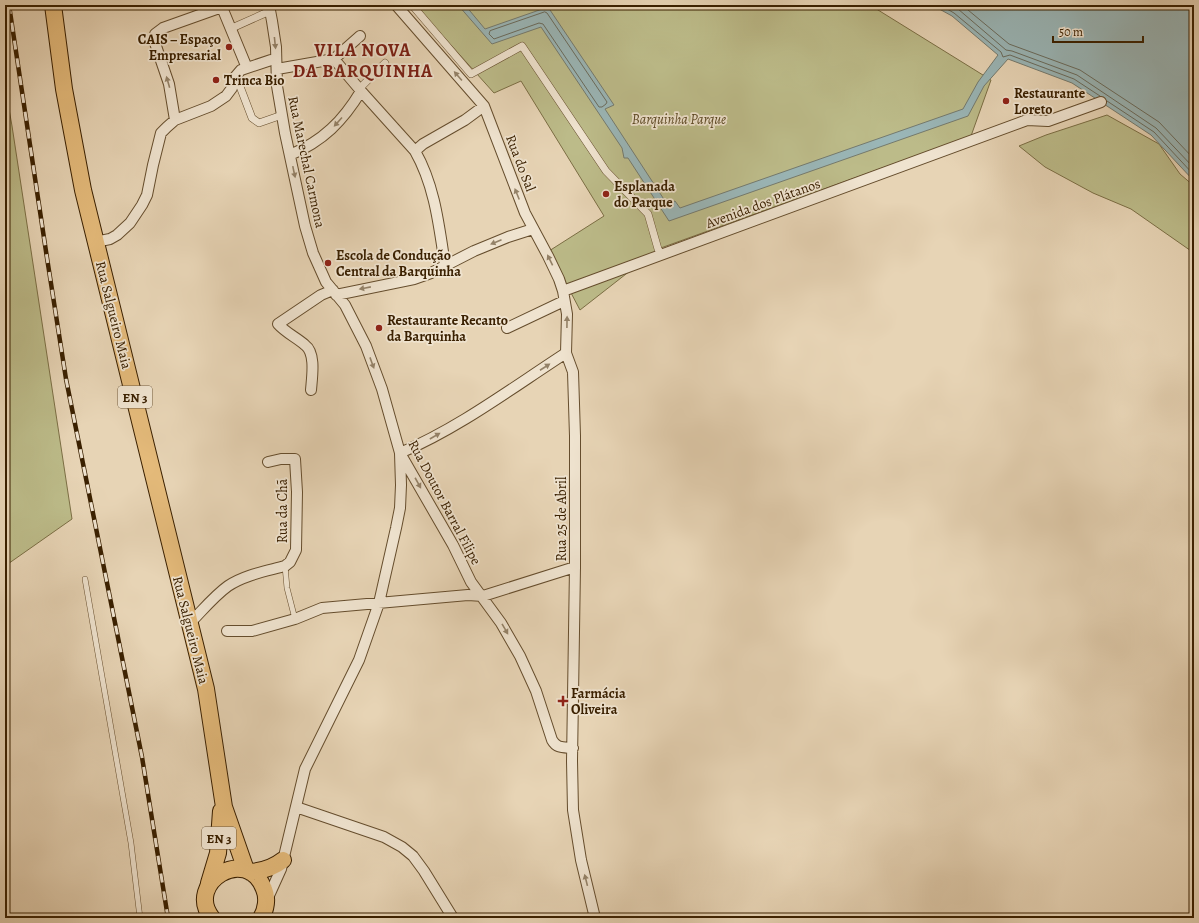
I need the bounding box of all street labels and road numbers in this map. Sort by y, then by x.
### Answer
street label: Rua Marechal Carmona [283,94,330,230]
street label: Rua do Sal [501,132,540,195]
street label: Avenida dos Plátanos [702,174,823,233]
street label: Rua Salgueiro Maia [91,259,136,372]
road number: EN 3 [118,386,152,408]
street label: Rua Doutor Barral Filipe [404,436,486,568]
street label: Rua 25 de Abril [552,476,571,561]
street label: Rua da Chã [273,478,292,543]
street label: Rua Salgueiro Maia [168,574,213,687]
road number: EN 3 [202,827,236,849]

